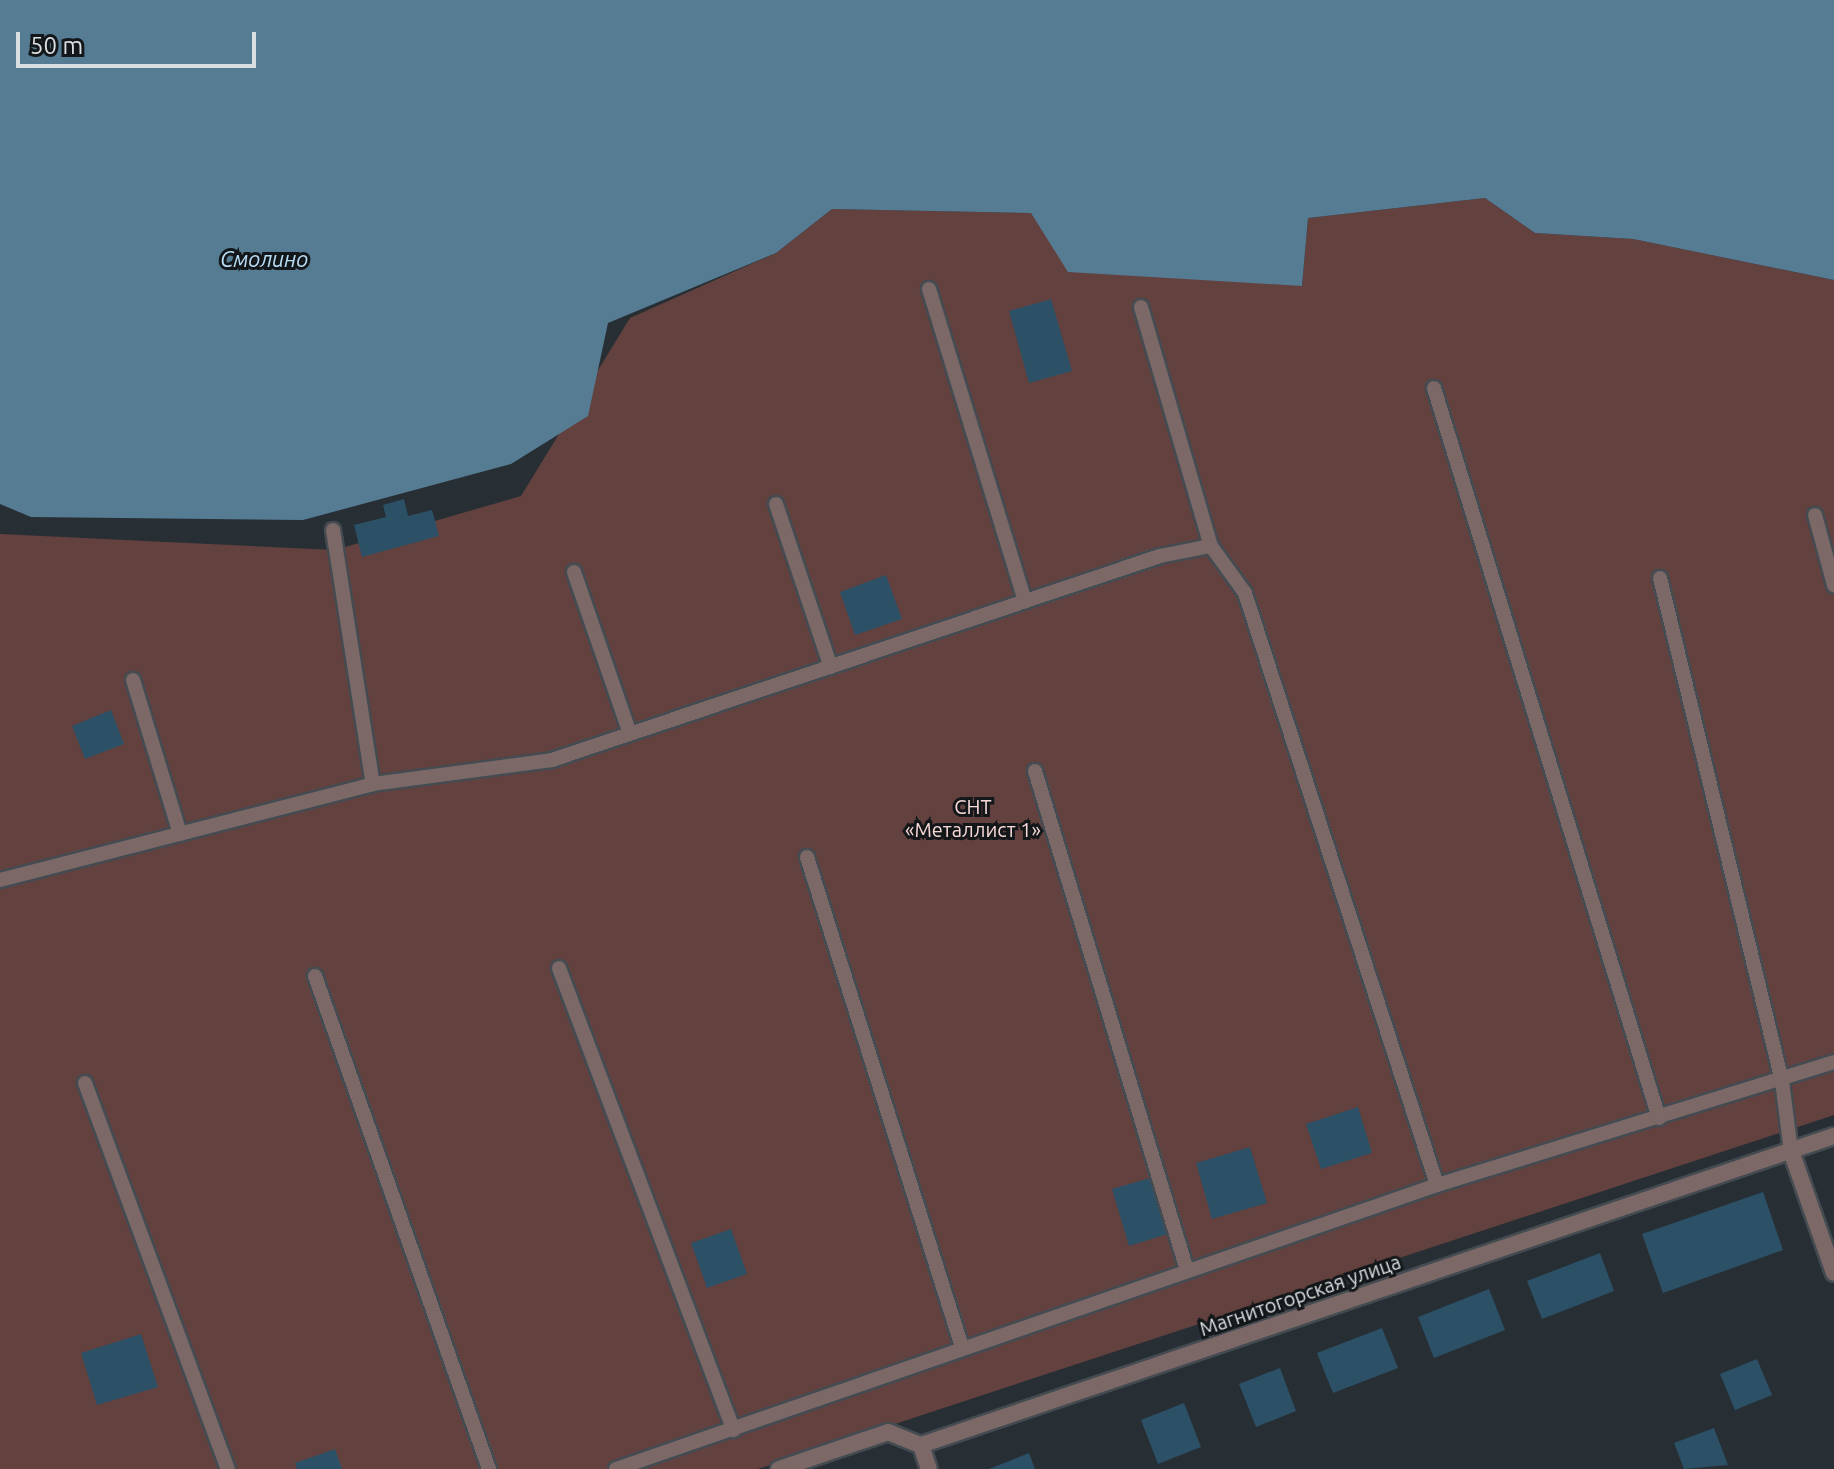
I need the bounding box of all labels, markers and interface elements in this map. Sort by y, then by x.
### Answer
scale bar [20,16,260,66]
text: 50 m [30,32,83,59]
water label: Смолино [220,246,308,272]
park label: СНТ «Металлист 1» [905,794,1041,841]
street label: Магнитогорская улица [1196,1249,1404,1341]

